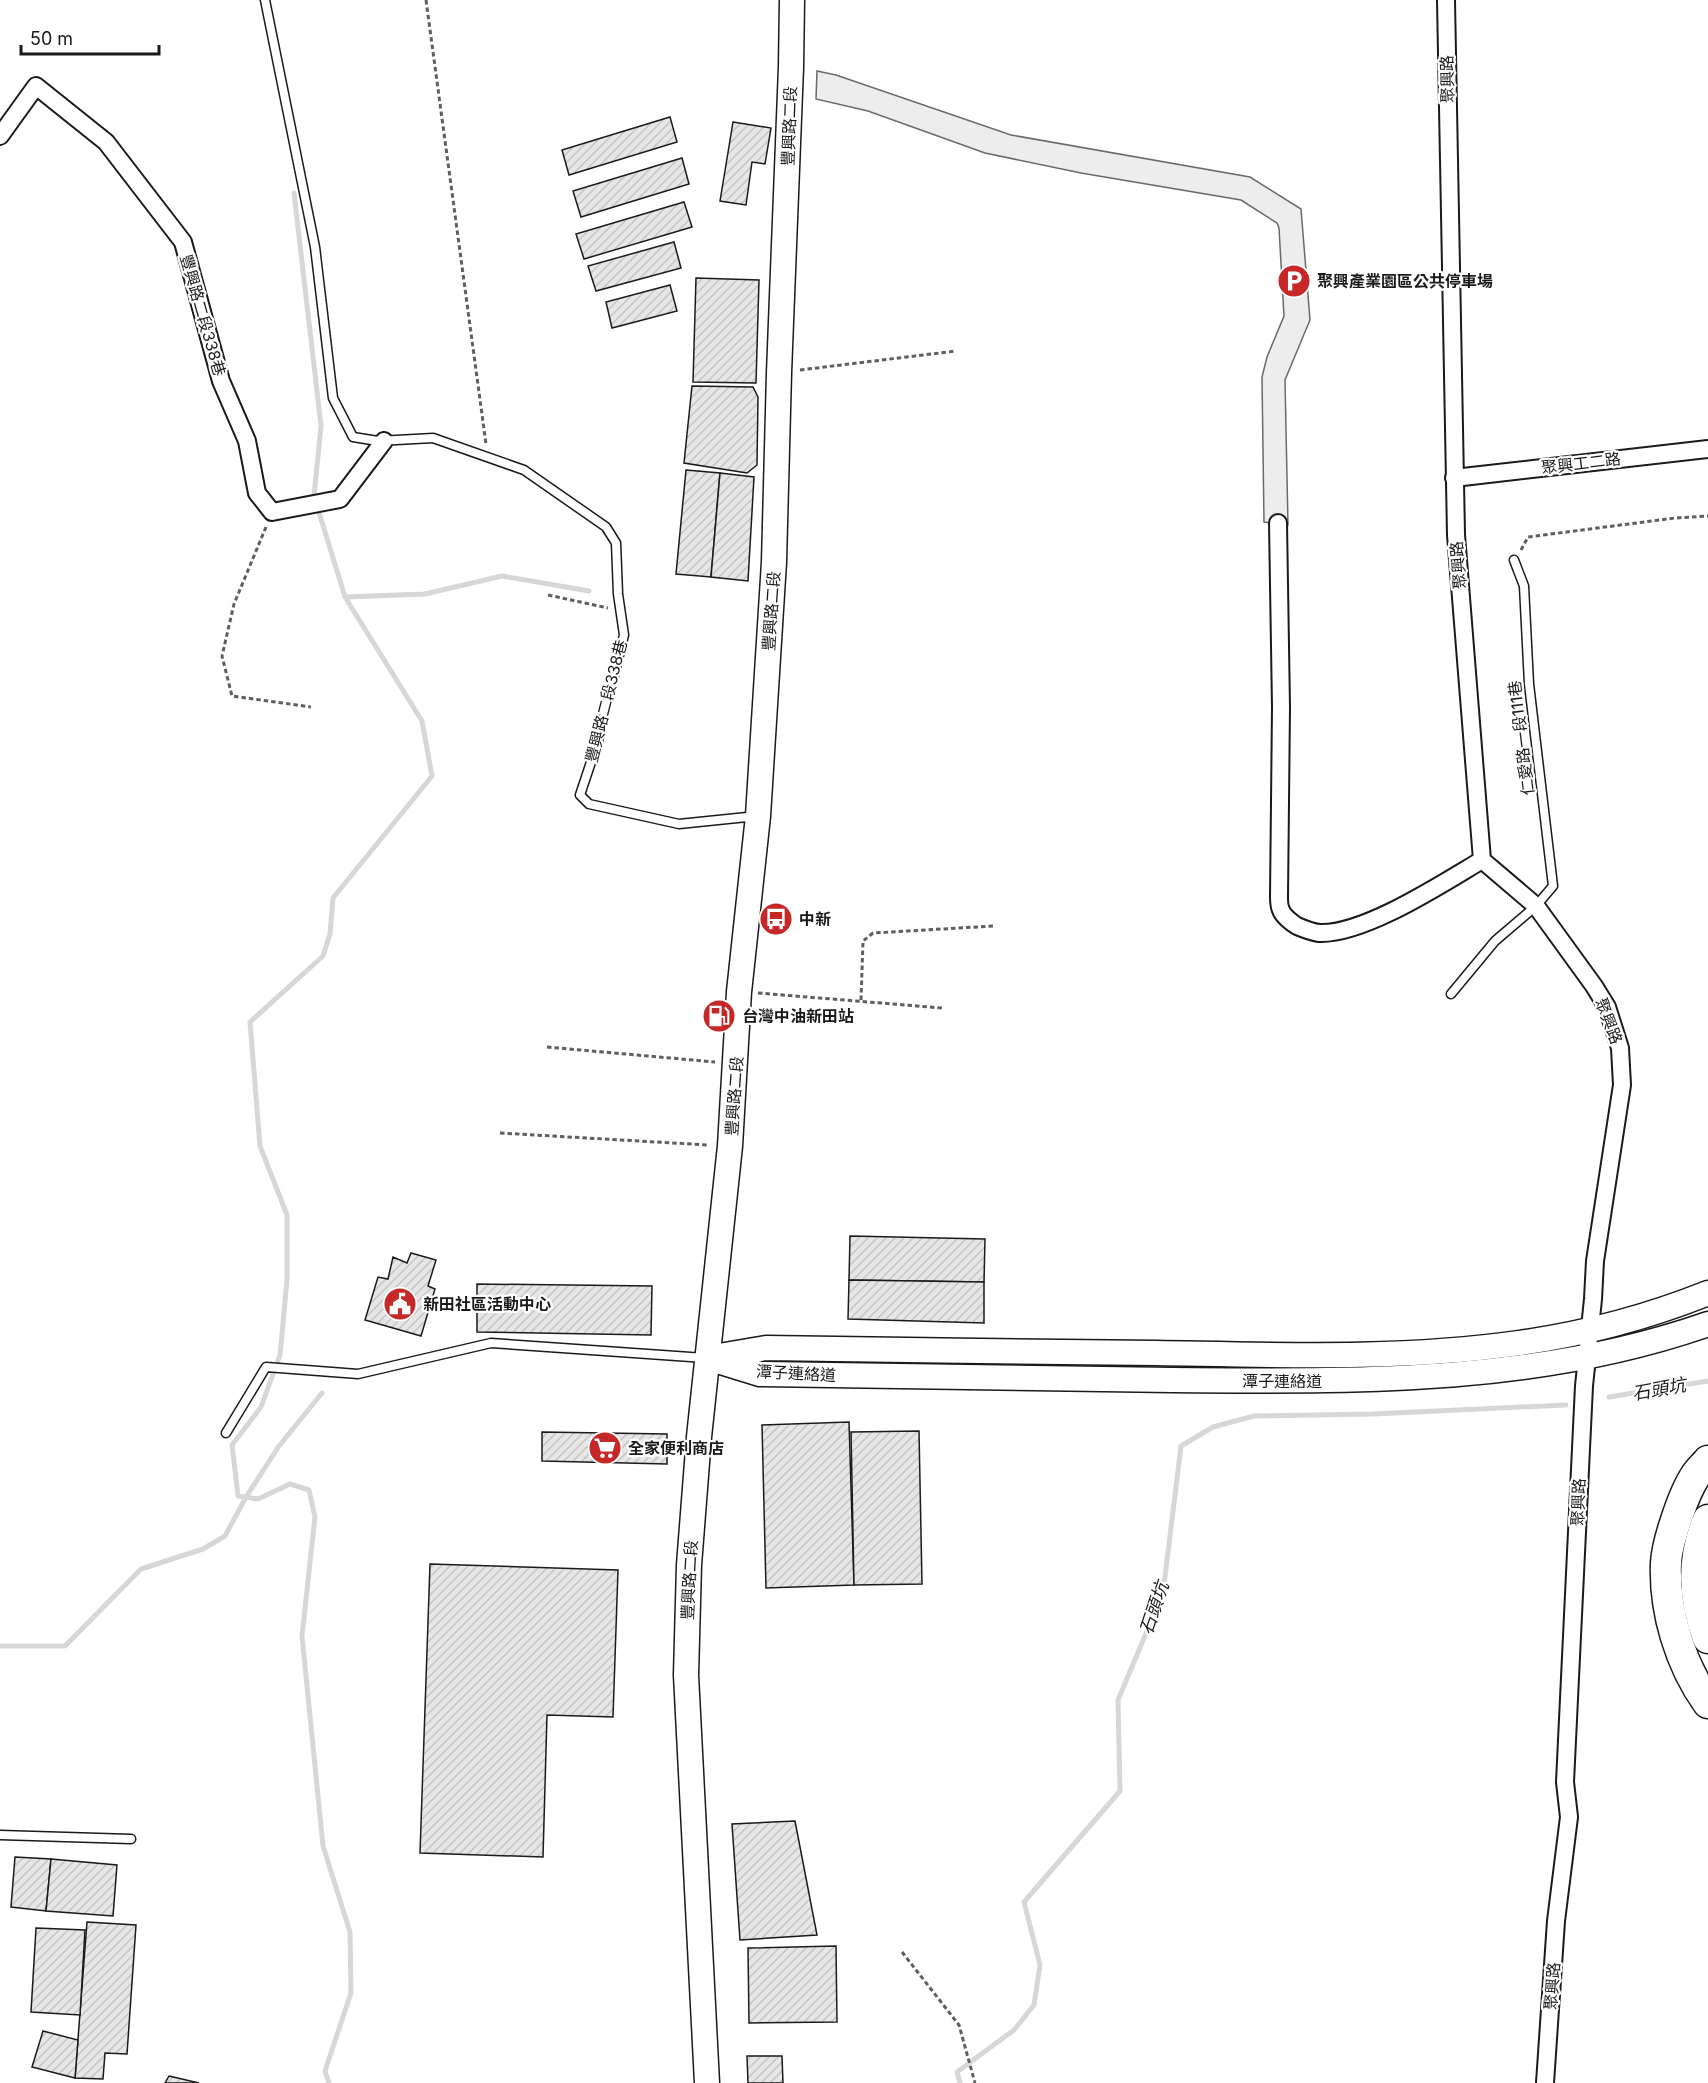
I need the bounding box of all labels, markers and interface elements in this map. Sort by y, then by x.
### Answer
scale bar [21,18,159,56]
text: 50 m [30,28,73,49]
street label: 聚興路 [1437,55,1457,103]
street label: 豐興路二段 [778,86,800,166]
street label: 豐興路二段338巷 [176,252,230,378]
parking icon: 聚興產業園區公共停車場 [1276,263,1312,299]
place label: 聚興產業園區公共停車場 [1317,271,1493,291]
street label: 聚興工二路 [1540,448,1622,478]
street label: 聚興路 [1446,540,1470,590]
street label: 豐興路二段 [758,570,784,652]
street label: 豐興路二段338巷 [581,638,631,764]
street label: 仁愛路一段111巷 [1504,679,1538,797]
bus stop icon: 中新 [758,901,794,937]
place label: 中新 [799,909,831,929]
street label: 聚興路 [1591,995,1627,1047]
fuel station icon: 台灣中油新田站 [701,998,737,1034]
place label: 台灣中油新田站 [742,1006,854,1026]
street label: 豐興路二段 [721,1055,747,1137]
public building icon: 新田社區活動中心 [382,1286,418,1322]
place label: 新田社區活動中心 [423,1294,551,1314]
street label: 潭子連絡道 [756,1361,836,1385]
street label: 潭子連絡道 [1242,1371,1322,1391]
water label: 石頭坑 [1631,1373,1690,1404]
supermarket icon: 全家便利商店 [587,1430,623,1466]
place label: 全家便利商店 [628,1438,724,1458]
street label: 聚興路 [1567,1478,1589,1526]
street label: 豐興路二段 [677,1540,701,1620]
water label: 石頭坑 [1135,1576,1174,1637]
street label: 聚興路 [1540,1961,1564,2011]

